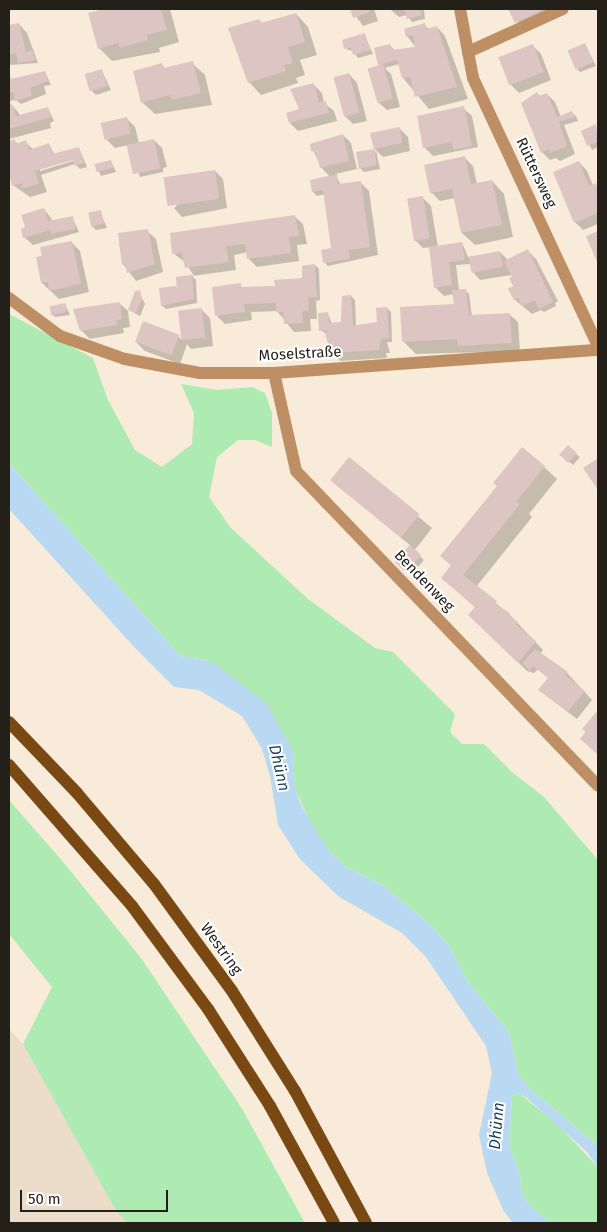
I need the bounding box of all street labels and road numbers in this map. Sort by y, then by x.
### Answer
street label: Rüttersweg [512,135,560,211]
street label: Moselstraße [258,343,342,365]
street label: Bendenweg [390,546,458,616]
street label: Westring [196,920,246,978]

